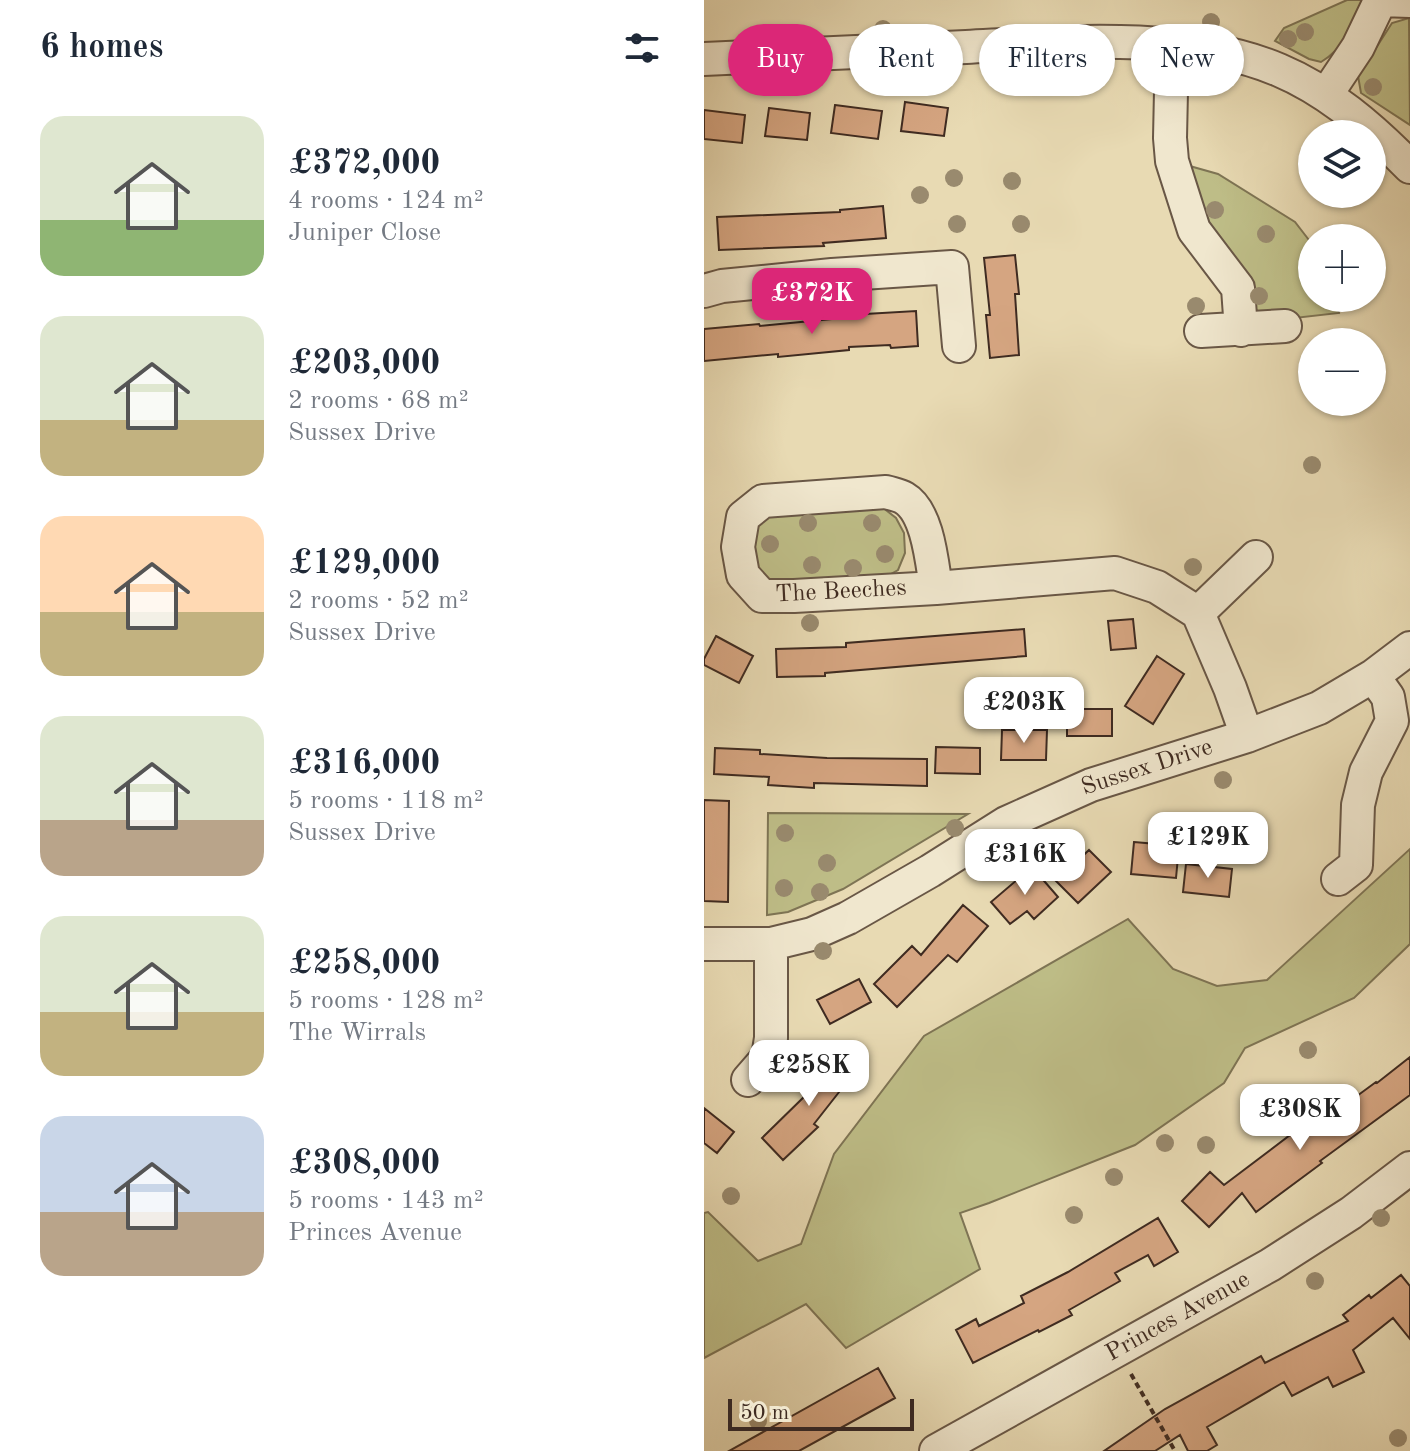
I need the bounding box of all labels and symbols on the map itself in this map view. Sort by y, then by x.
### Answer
pin: £372K [756,268,868,336]
street label: The Beeches [775,577,907,607]
pin: £203K [968,677,1080,745]
street label: Sussex Drive [1078,736,1216,800]
pin: £129K [1152,812,1264,880]
pin: £316K [969,829,1081,897]
pin: £258K [753,1040,865,1108]
pin: £308K [1244,1084,1356,1152]
street label: Princes Avenue [1102,1268,1254,1366]
scale bar [728,1395,914,1431]

